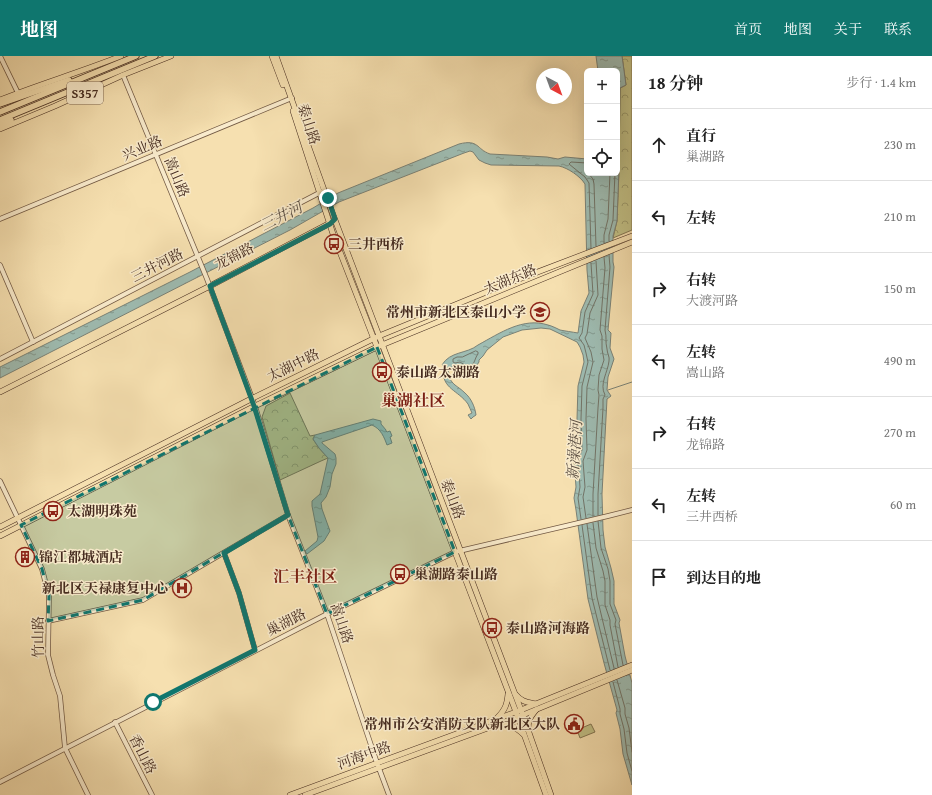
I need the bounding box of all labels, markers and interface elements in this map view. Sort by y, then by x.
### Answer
text: 地图 [20,15,58,43]
text: 首页 [734,19,762,39]
text: 地图 [784,19,812,39]
text: 关于 [834,19,862,39]
text: 联系 [884,19,912,39]
north arrow [536,68,572,104]
map controls [584,68,620,176]
button: + [584,68,620,104]
text: 18 分钟 [648,70,703,95]
text: 步行 · 1.4 km [846,73,916,92]
road number: S357 [67,82,103,104]
street label: 泰山路 [293,101,325,147]
button: − [584,104,620,140]
text: 直行 [686,125,716,146]
street label: 兴业路 [119,131,165,165]
icon: ahead [648,134,670,156]
text: 230 m [884,135,916,154]
button: locate [584,140,620,176]
text: 巢湖路 [686,147,725,166]
street label: 嵩山路 [160,154,194,200]
route end [319,189,337,207]
water label: 三井河 [256,195,308,236]
icon: left [648,206,670,228]
text: 左转 [686,207,716,228]
text: 210 m [884,207,916,226]
bus stop icon: 三井西桥 [323,233,345,255]
place label: 三井西桥 [348,234,404,254]
street label: 龙锦路 [211,238,257,274]
street label: 三井河路 [128,243,186,287]
street label: 太湖东路 [480,259,540,299]
text: 右转 [686,269,716,290]
icon: right [648,278,670,300]
text: 150 m [884,279,916,298]
text: 大渡河路 [686,291,738,310]
school or university icon: 常州市新北区泰山小学 [529,301,551,323]
place label: 常州市新北区泰山小学 [386,302,526,322]
text: 左转 [686,341,716,362]
street label: 太湖中路 [263,344,323,386]
icon: left [648,350,670,372]
text: 490 m [884,351,916,370]
bus stop icon: 泰山路太湖路 [371,361,393,383]
place label: 泰山路太湖路 [396,362,480,382]
text: 嵩山路 [686,363,725,382]
district label: 巢湖社区 [381,388,445,412]
text: 右转 [686,413,716,434]
water label: 新澡港河 [561,416,587,481]
icon: right [648,422,670,444]
text: 270 m [884,423,916,442]
text: 龙锦路 [686,435,725,454]
street label: 泰山路 [436,476,470,522]
text: 左转 [686,485,716,506]
icon: left [648,494,670,516]
text: 60 m [890,495,916,514]
bus stop icon: 太湖明珠苑 [42,500,64,522]
place label: 太湖明珠苑 [67,501,137,521]
text: 三井西桥 [686,507,738,526]
building icon: 锦江都城酒店 [14,546,36,568]
place label: 锦江都城酒店 [39,547,123,567]
bus stop icon: 巢湖路泰山路 [389,563,411,585]
district label: 汇丰社区 [273,564,337,588]
place label: 巢湖路泰山路 [414,564,498,584]
icon: arrive [648,566,670,588]
text: 到达目的地 [686,567,761,588]
hospital icon: 新北区天禄康复中心 [171,577,193,599]
place label: 新北区天禄康复中心 [42,578,168,598]
street label: 嵩山路 [326,600,358,646]
street label: 巢湖路 [263,604,309,640]
street label: 竹山路 [28,616,48,658]
bus stop icon: 泰山路河海路 [481,617,503,639]
place label: 泰山路河海路 [506,618,590,638]
route start [144,693,162,711]
public building icon: 常州市公安消防支队新北区大队 [563,713,585,735]
place label: 常州市公安消防支队新北区大队 [364,714,560,734]
street label: 香山路 [125,731,161,777]
street label: 河海中路 [334,736,394,774]

